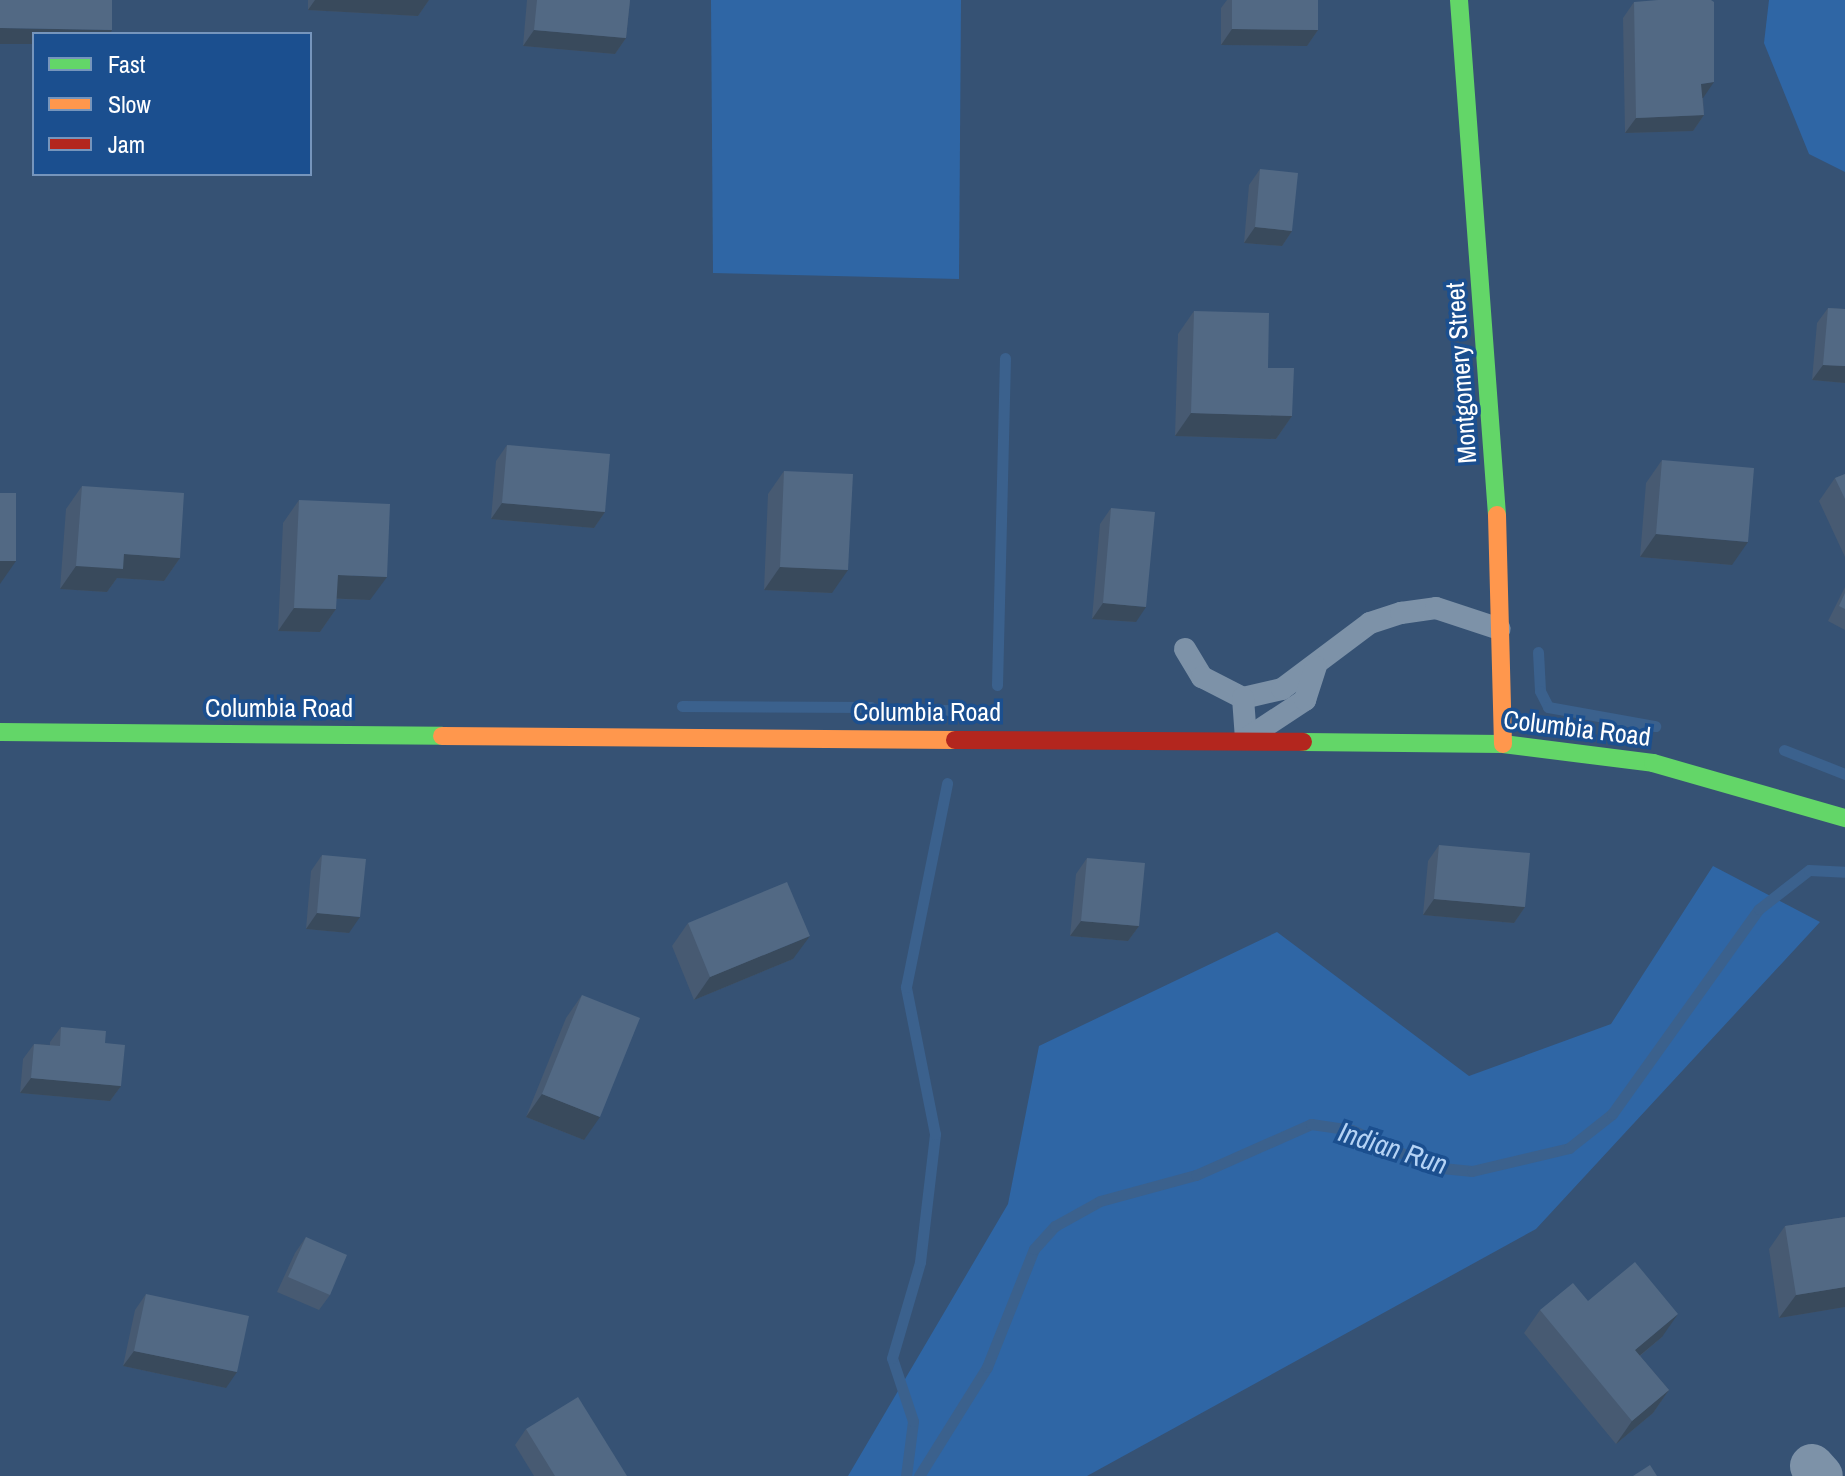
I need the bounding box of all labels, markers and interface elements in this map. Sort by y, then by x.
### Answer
legend [32,32,312,176]
text: Fast [108,48,145,80]
text: Slow [108,88,151,120]
text: Jam [108,128,145,160]
street label: Montgomery Street [1439,281,1483,465]
street label: Columbia Road [205,692,353,724]
street label: Columbia Road [853,696,1001,728]
street label: Columbia Road [1502,703,1652,753]
water label: Indian Run [1334,1115,1452,1181]

